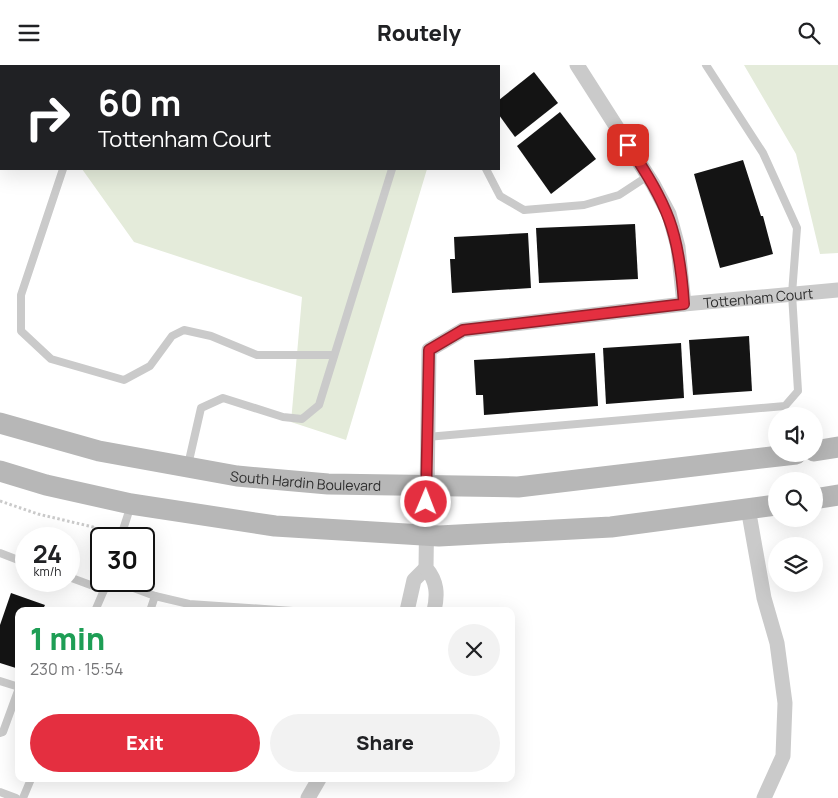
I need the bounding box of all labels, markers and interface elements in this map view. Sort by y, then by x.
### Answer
text: Routely [377,18,461,48]
icon: menu [15,19,43,47]
icon: search [795,19,823,47]
text: 60 m [98,79,181,127]
icon: right [15,85,80,150]
text: Tottenham Court [98,124,271,154]
pin [607,124,649,166]
icon: arrive [614,131,642,159]
street label: Tottenham Court [702,283,814,312]
map controls [768,407,823,592]
button: sound [768,407,823,462]
street label: South Hardin Boulevard [229,465,381,494]
button: search [768,472,823,527]
position arrow [399,475,451,527]
speed limit sign: 30 [90,527,155,592]
text: 24 [33,536,62,571]
button: layers [768,537,823,592]
text: km/h [34,563,61,580]
text: 1 min [30,618,105,659]
button: close [448,624,500,676]
text: 230 m · 15:54 [30,658,123,680]
button: Exit [30,714,260,772]
button: Share [270,714,500,772]

